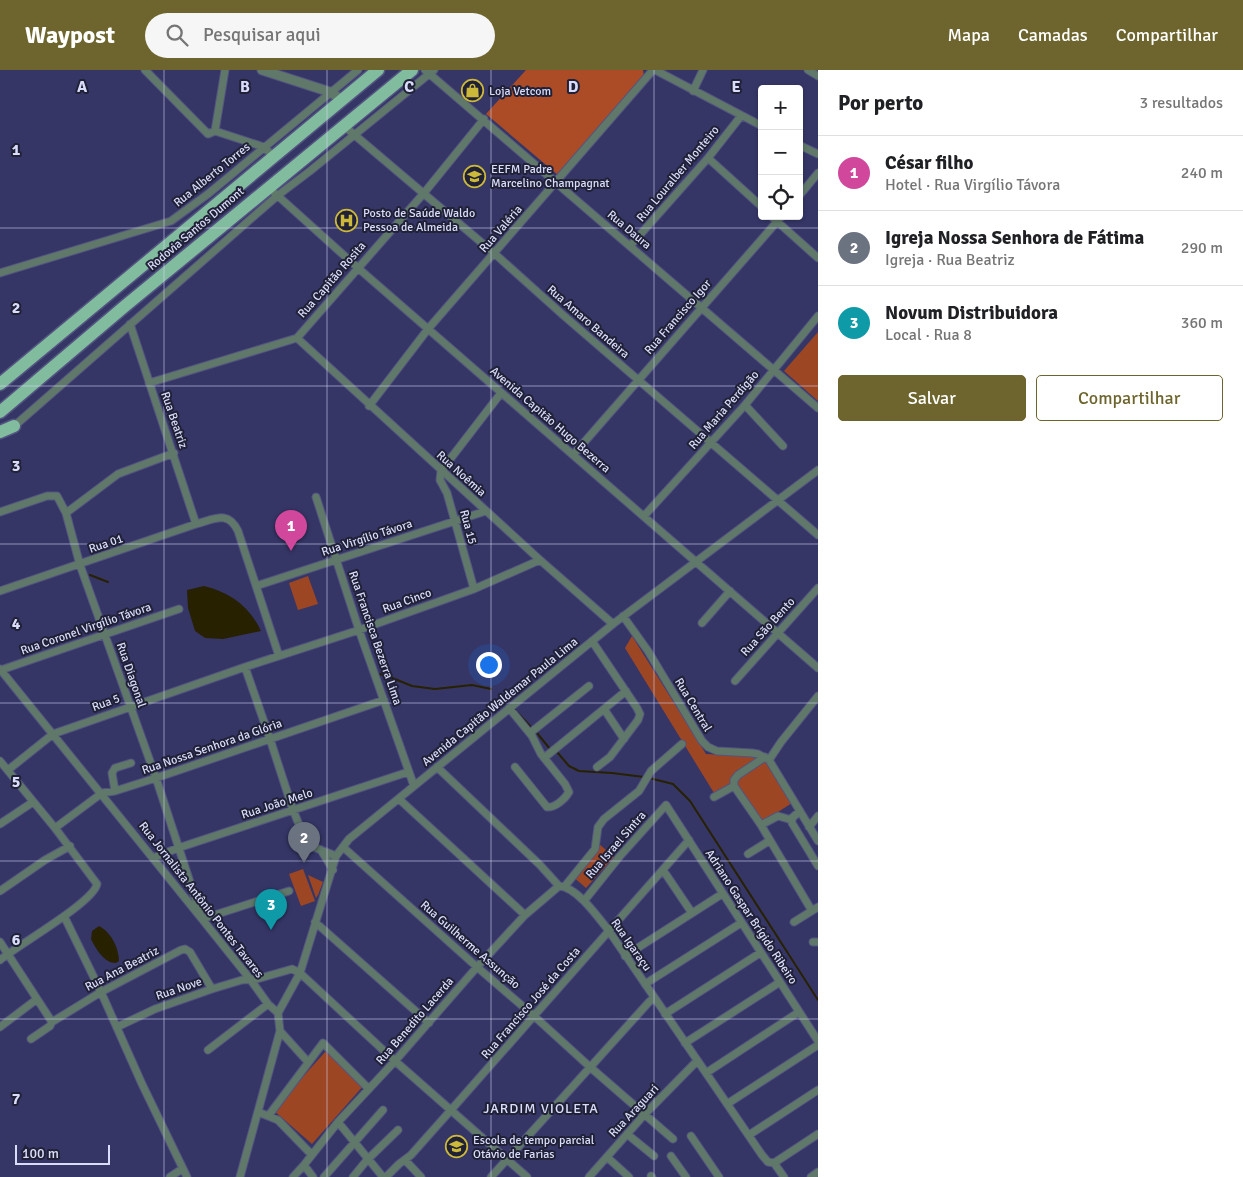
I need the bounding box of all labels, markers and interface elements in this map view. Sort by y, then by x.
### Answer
search box [145,13,495,58]
text: Waypost [25,20,115,50]
icon: search [163,21,191,49]
text: Pesquisar aqui [203,23,321,47]
text: Mapa [948,24,990,46]
text: Camadas [1018,24,1088,46]
text: Compartilhar [1116,24,1218,46]
text: A [77,77,88,97]
text: B [240,77,250,97]
text: C [404,77,414,97]
text: D [568,77,579,97]
text: E [731,77,741,97]
shop icon: Loja Vetcom [461,79,485,103]
place label: Loja Vetcom [489,84,551,99]
map controls [758,85,803,220]
button: + [758,85,803,130]
text: Por perto [838,90,923,116]
text: 3 resultados [1140,93,1223,113]
street label: Rua Louralber Monteiro [634,123,722,225]
button: − [758,130,803,175]
text: 1 [12,140,21,160]
street label: Rua Alberto Torres [171,140,253,210]
text: César filho [885,151,973,175]
place label: EEFM Padre Marcelino Champagnat [491,162,610,191]
text: 1 [850,163,858,183]
text: 240 m [1181,163,1223,183]
school or university icon: EEFM Padre Marcelino Champagnat [463,164,487,188]
button: locate [758,175,803,220]
text: Hotel · Rua Virgílio Távora [885,175,1060,195]
street label: Rodovia Santos Dumont [145,184,247,274]
street label: Rua Valéria [476,202,526,256]
place label: Posto de Saúde Waldo Pessoa de Almeida [363,206,475,235]
street label: Rua Daura [604,207,654,253]
hospital icon: Posto de Saúde Waldo Pessoa de Almeida [335,208,359,232]
text: Igreja Nossa Senhora de Fátima [885,226,1144,250]
text: 2 [850,238,858,258]
text: 290 m [1181,238,1223,258]
street label: Rua Capitão Rosita [295,239,369,321]
text: Igreja · Rua Beatriz [885,250,1015,270]
street label: Rua Francisco Igor [641,276,715,358]
street label: Rua Amaro Bandeira [544,282,632,362]
text: 2 [12,298,20,318]
text: Novum Distribuidora [885,301,1058,325]
text: 3 [850,313,858,333]
text: 360 m [1181,313,1223,333]
text: Local · Rua 8 [885,325,972,345]
street label: Avenida Capitão Hugo Bezerra [487,364,613,476]
street label: Rua Maria Perdigão [686,367,762,453]
button: Salvar [838,375,1026,421]
button: Compartilhar [1036,375,1223,421]
street label: Rua Beatriz [157,390,191,450]
street label: Rua Noêmia [433,448,489,500]
text: 3 [12,456,20,476]
street label: Rua 15 [456,508,480,546]
pin: 1 [275,510,307,551]
street label: Rua Virgílio Távora [320,516,414,560]
street label: Rua 01 [87,531,125,557]
street label: Rua Francisca Bezerra Lima [345,569,405,707]
street label: Rua Cinco [380,585,434,617]
street label: Rua São Bento [738,594,798,660]
street label: Rua Coronel Virgílio Távora [19,600,153,658]
text: 4 [12,614,21,634]
street label: Avenida Capitão Waldemar Paula Lima [419,634,581,770]
street label: Rua Diagonal [113,640,149,710]
your location [476,652,502,678]
street label: Rua Central [671,675,715,735]
street label: Rua 5 [90,691,122,715]
street label: Rua Nossa Senhora da Glória [140,716,284,778]
text: 5 [12,772,20,792]
street label: Rua João Melo [239,785,315,823]
street label: Rua Israel Sintra [583,808,649,882]
street label: Rua Jornalista Antônio Pontes Tavares [135,819,267,981]
pin: 2 [288,822,320,863]
street label: Adriano Gaspar Brígido Ribeiro [702,847,800,987]
pin: 3 [255,889,287,930]
street label: Rua Guilherme Assunção [417,898,523,992]
street label: Rua Igaraçu [607,916,655,974]
text: 6 [12,930,21,950]
street label: Rua Ana Beatriz [82,943,162,995]
street label: Rua Francisco José da Costa [478,944,584,1062]
street label: Rua Nove [154,974,204,1004]
street label: Rua Benedito Lacerda [373,974,457,1068]
street label: Rua Araguari [606,1081,662,1141]
text: 7 [12,1089,21,1109]
district label: JARDIM VIOLETA [483,1100,599,1117]
place label: Escola de tempo parcial Otávio de Farias [473,1133,595,1162]
school or university icon: Escola de tempo parcial Otávio de Farias [445,1135,469,1159]
scale bar [15,1142,110,1165]
text: 100 m [22,1145,59,1162]

